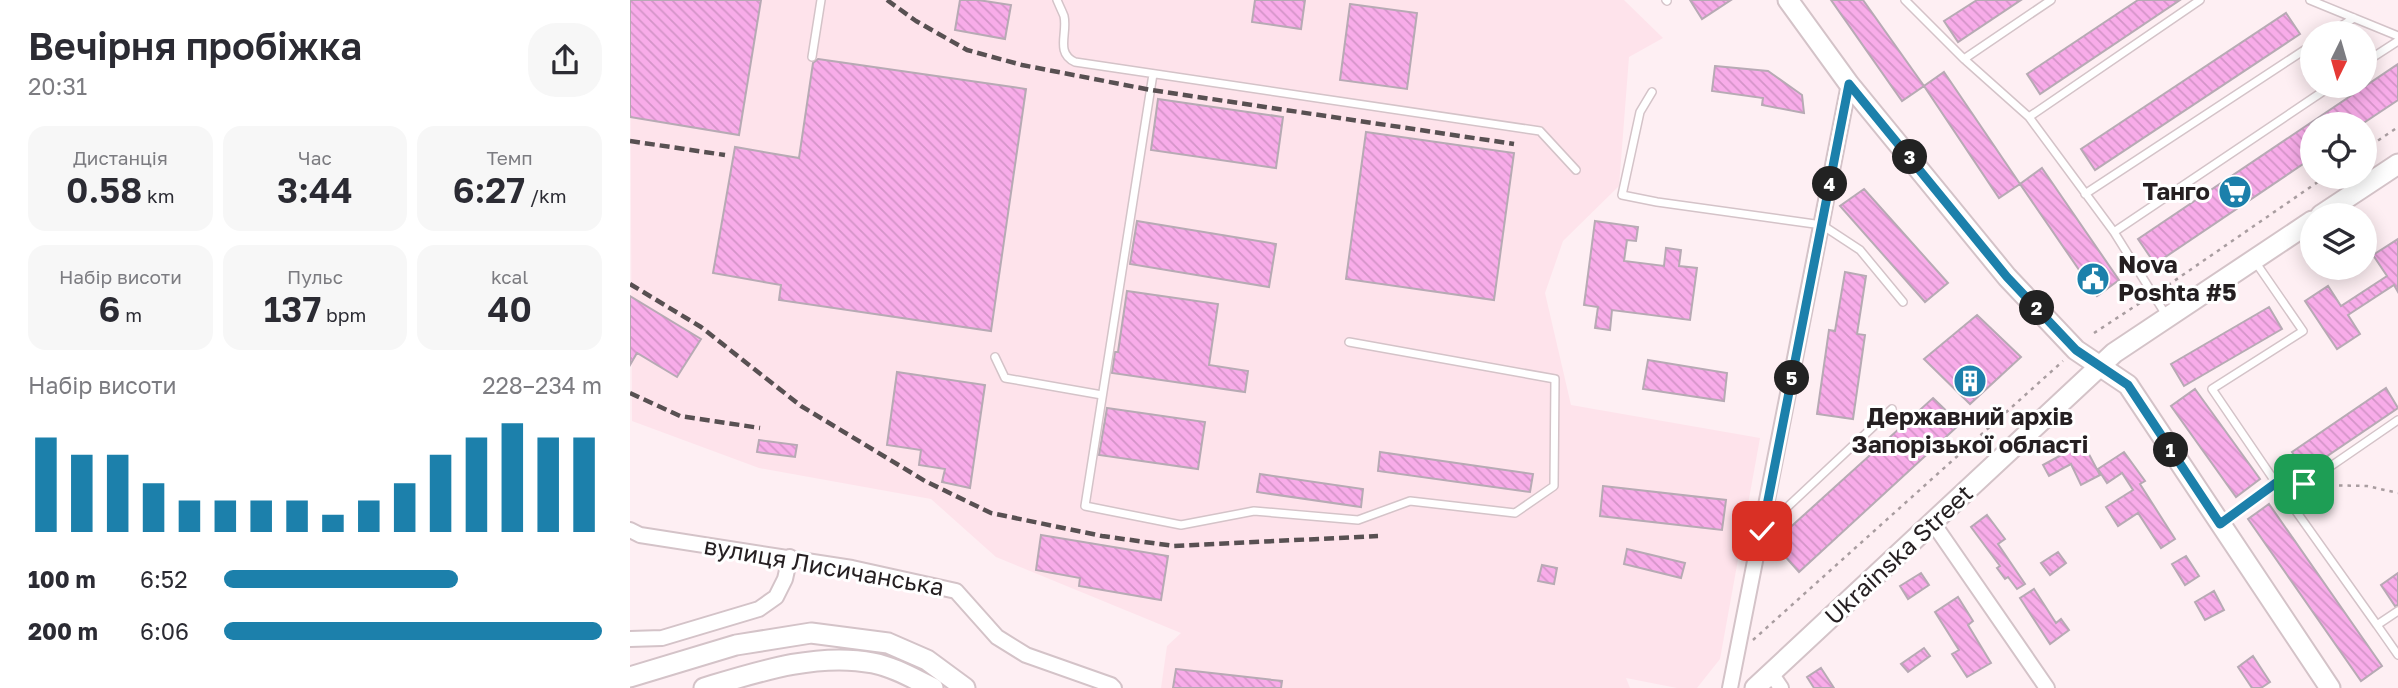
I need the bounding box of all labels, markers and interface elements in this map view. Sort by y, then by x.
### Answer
north arrow [2300,21,2376,98]
map controls [2300,21,2377,280]
text: Вечірня пробіжка [28,23,362,68]
button: share [528,23,602,97]
text: 20:31 [28,72,87,100]
button: locate [2300,112,2377,189]
pin: 3 [1892,140,1928,174]
text: 3 [1904,145,1915,168]
text: Дистанція [73,146,168,169]
text: Час [298,146,332,169]
text: Темп [487,146,533,169]
pin: 4 [1812,166,1848,202]
text: 0.58 [66,169,142,211]
text: 3:44 [277,169,353,211]
text: 6:27 [453,169,525,211]
text: 4 [1824,172,1835,195]
supermarket icon: Танго [2216,173,2254,211]
place label: Танго [2143,176,2210,205]
text: km [142,184,175,207]
text: /km [525,184,567,207]
button: layers [2300,203,2377,280]
place label: Nova Poshta #5 [2118,249,2237,306]
public building icon: Nova Poshta #5 [2074,260,2112,298]
text: Набір висоти [59,265,182,288]
text: Пульс [287,265,343,288]
text: kcal [491,265,528,288]
text: 6 [99,288,120,330]
text: 137 [264,288,321,330]
text: 40 [487,288,532,330]
pin: 2 [2020,290,2054,326]
text: 2 [2031,296,2042,319]
text: m [120,303,142,326]
text: bpm [321,303,366,326]
pin: 5 [1774,360,1810,396]
building icon: Державний архів Запорізької області [1951,362,1989,400]
text: 5 [1786,366,1797,389]
text: Набір висоти [28,371,177,399]
text: 228–234 m [482,371,602,399]
place label: Державний архів Запорізької області [1852,401,2088,458]
pin: 1 [2154,433,2188,468]
text: 1 [2166,438,2175,461]
pin [2274,454,2334,514]
icon: arrive [2285,465,2323,503]
street label: Ukrainska Street [1818,478,1978,630]
pin [1732,501,1792,561]
icon: check [1743,512,1781,550]
street label: вулиця Лисичанська [702,530,947,601]
text: 100 m [28,565,96,593]
text: 6:52 [140,565,188,593]
text: 200 m [28,617,98,645]
text: 6:06 [140,617,189,645]

